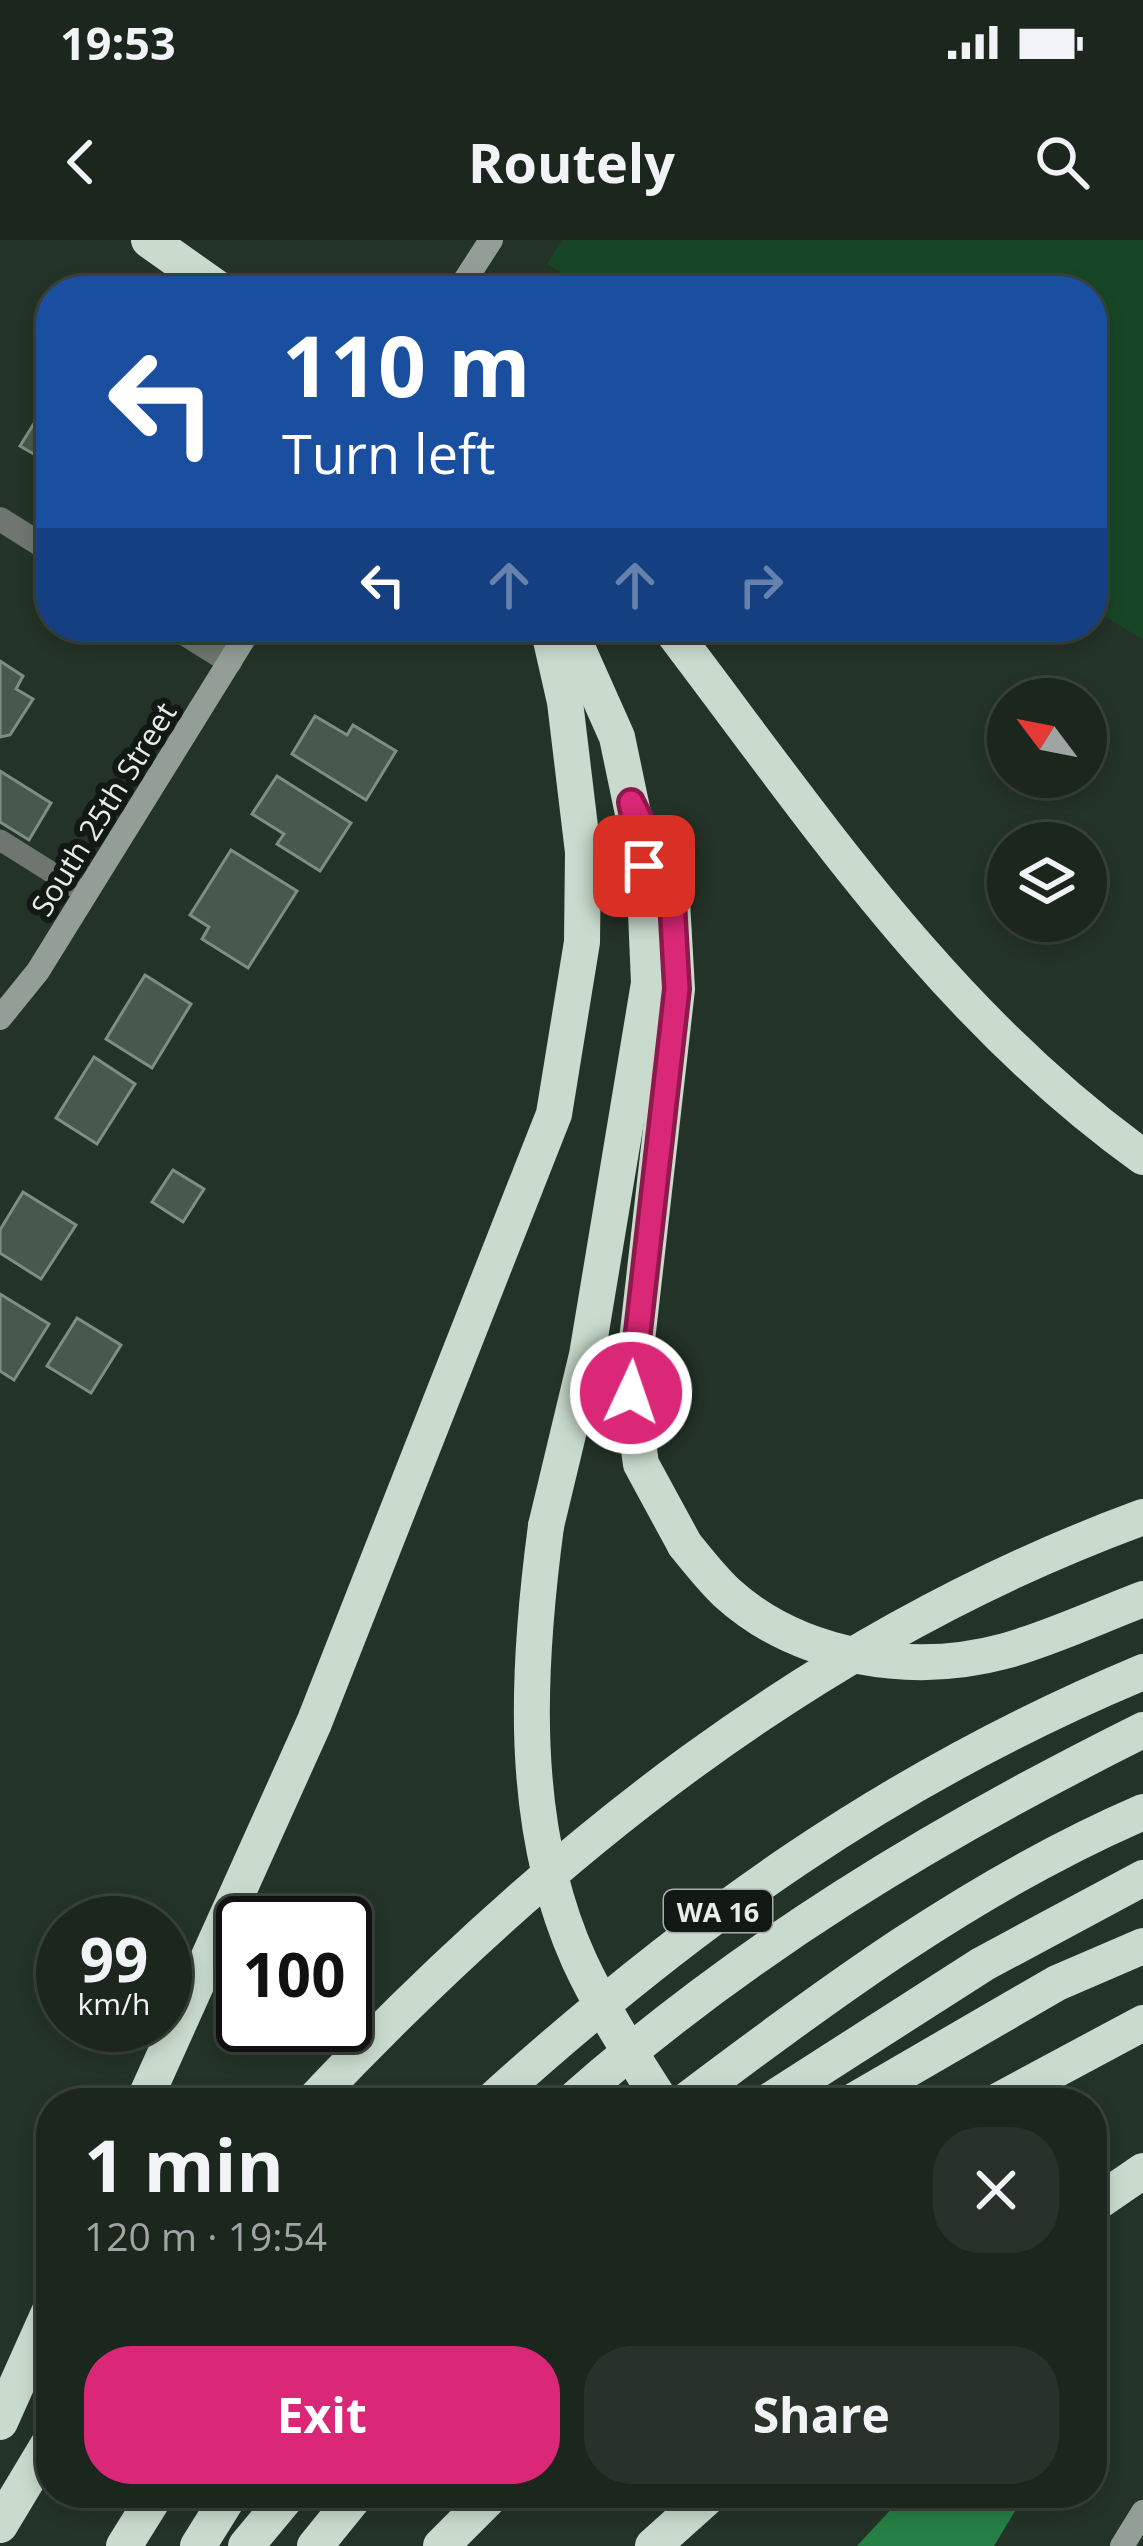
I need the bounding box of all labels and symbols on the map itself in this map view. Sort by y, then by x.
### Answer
north arrow [987,678,1107,798]
street label: South 25th Street [21,694,185,924]
pin [593,815,695,917]
position arrow [568,1330,694,1456]
road number: WA 16 [664,1890,772,1932]
speed limit sign: 100 [216,1896,372,2052]

